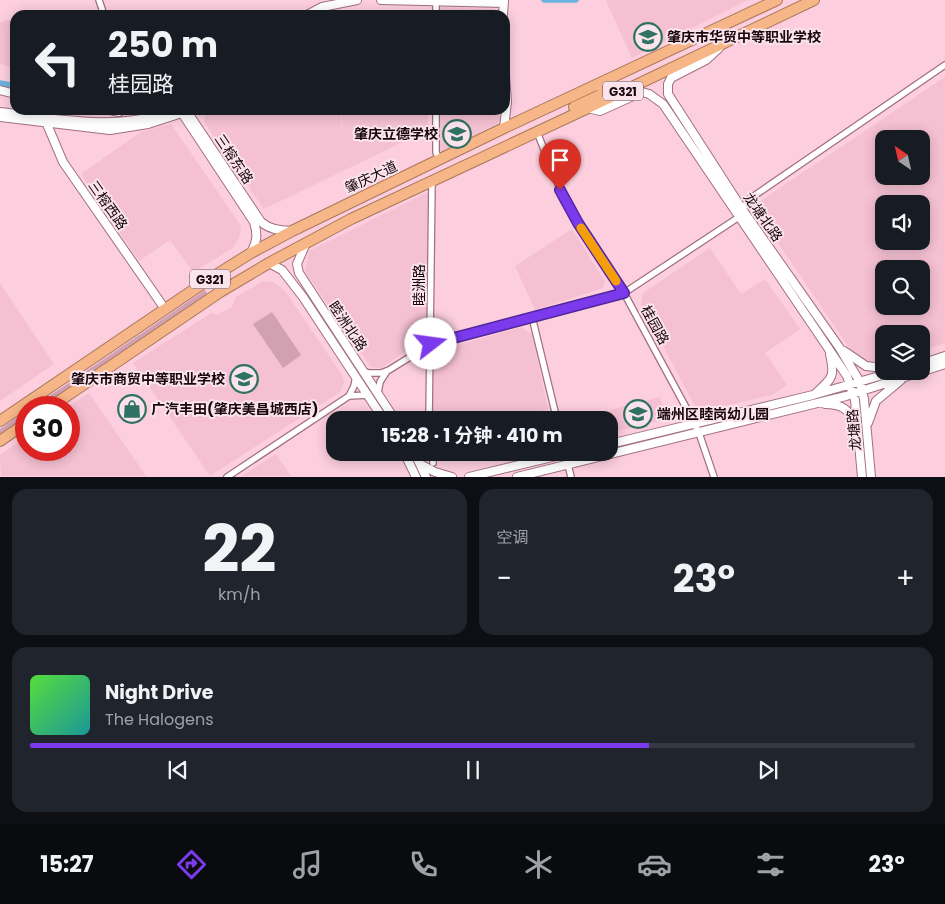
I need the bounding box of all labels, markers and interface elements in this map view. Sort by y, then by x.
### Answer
text: 250 m [108,20,218,69]
school or university icon: 肇庆市华贸中等职业学校 [633,22,663,52]
place label: 肇庆市华贸中等职业学校 [667,27,821,47]
icon: left [25,30,90,95]
text: 桂园路 [108,69,174,100]
road number: G321 [603,82,643,100]
school or university icon: 肇庆立德学校 [442,119,472,149]
place label: 肇庆立德学校 [354,124,438,144]
street label: 三榕东路 [210,130,258,188]
north arrow [875,130,930,185]
map controls [875,130,930,380]
pin [539,139,581,190]
icon: arrive [546,146,574,174]
street label: 肇庆大道 [341,156,401,198]
street label: 三榕西路 [84,176,132,234]
street label: 龙塘北路 [739,188,787,246]
button: sound [875,195,930,250]
button: search [875,260,930,315]
street label: 睦洲路 [409,264,429,306]
road number: G321 [190,270,230,288]
street label: 睦洲北路 [324,297,372,355]
street label: 桂园路 [636,302,674,348]
position arrow [404,317,456,369]
button: layers [875,325,930,380]
school or university icon: 肇庆市商贸中等职业学校 [229,364,259,394]
place label: 肇庆市商贸中等职业学校 [71,369,225,389]
shop icon: 广汽丰田(肇庆美昌城西店) [117,394,147,424]
speed limit sign: 30 [15,396,80,461]
place label: 广汽丰田(肇庆美昌城西店) [151,399,318,419]
school or university icon: 端州区睦岗幼儿园 [623,399,653,429]
place label: 端州区睦岗幼儿园 [657,404,769,424]
street label: 龙塘路 [842,408,866,452]
text: 15:28 · 1 分钟 · 410 m [381,422,563,449]
text: 22 [202,504,276,595]
text: 空调 [497,526,529,549]
text: 23° [673,552,735,605]
text: − [497,559,512,598]
text: + [896,559,915,598]
text: km/h [218,583,261,606]
text: Night Drive [105,679,214,706]
text: The Halogens [105,708,213,731]
icon: previous [164,756,192,784]
icon: pause [459,756,487,784]
icon: next [754,756,782,784]
icon: directions [174,847,209,882]
icon: music [290,847,325,882]
icon: phone [406,847,441,882]
icon: climate [521,847,556,882]
icon: car [637,847,672,882]
icon: filters [753,847,788,882]
text: 15:27 [40,849,94,880]
text: 23° [869,849,905,880]

